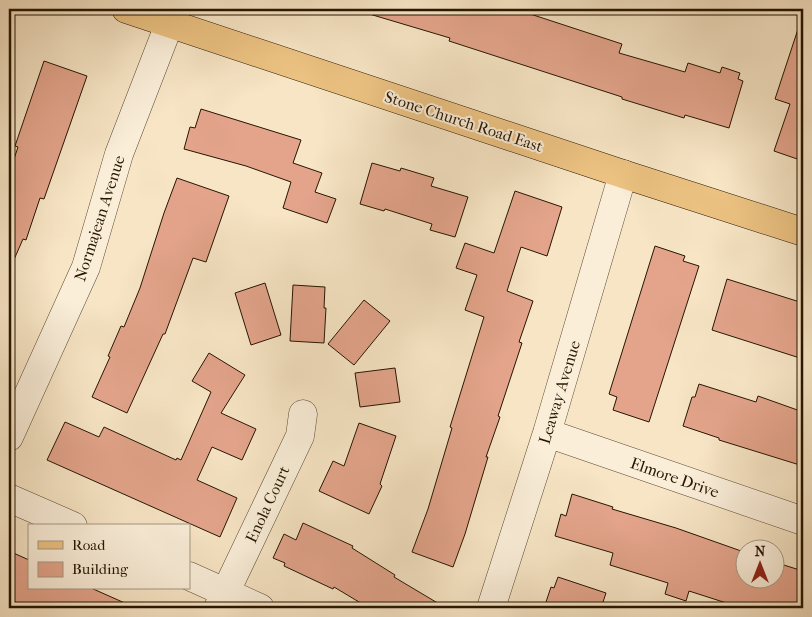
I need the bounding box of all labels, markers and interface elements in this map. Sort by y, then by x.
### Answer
street label: Stone Church Road East [382,87,546,156]
street label: Normajean Avenue [70,153,129,283]
street label: Leaway Avenue [535,338,584,446]
street label: Elmore Drive [628,453,722,502]
street label: Enola Court [241,462,294,546]
legend [28,524,190,590]
text: Road [72,536,106,554]
north arrow [734,540,784,590]
text: N [755,543,766,560]
text: Building [72,560,129,578]

